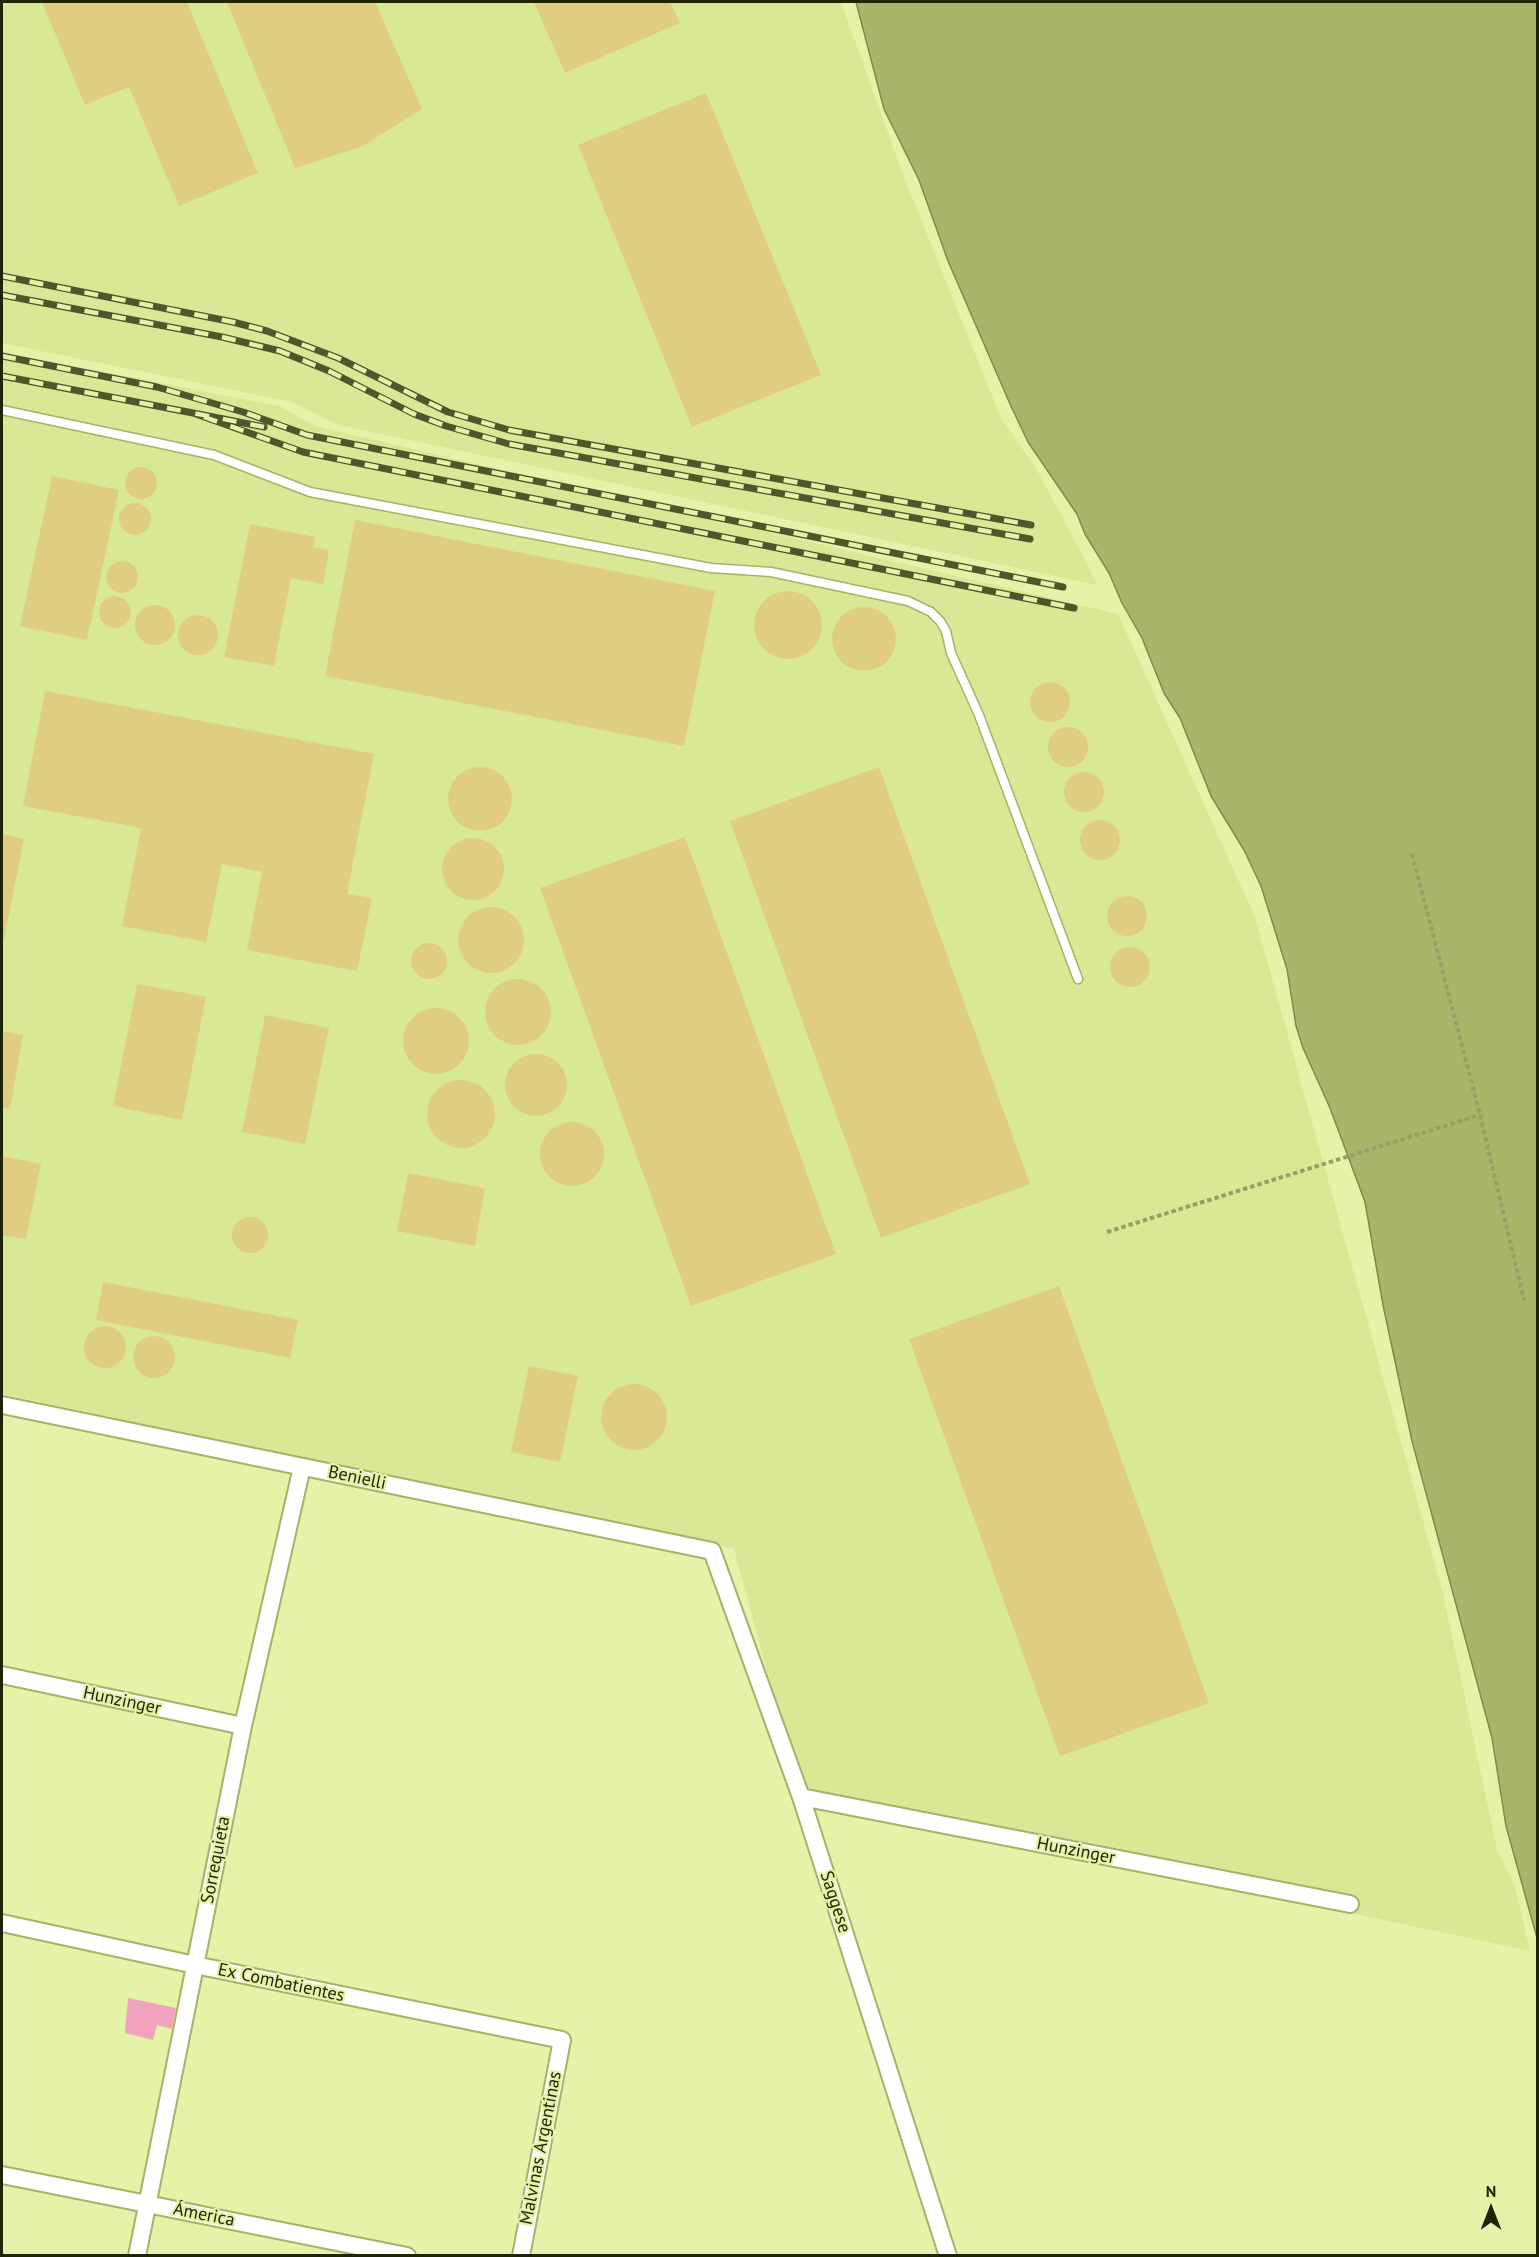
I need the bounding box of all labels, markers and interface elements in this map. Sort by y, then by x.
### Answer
street label: Benielli [326,1461,388,1495]
street label: Hunzinger [81,1682,163,1720]
street label: Sorrequieta [197,1814,235,1906]
street label: Hunzinger [1035,1833,1117,1869]
street label: Saggese [815,1868,855,1936]
street label: Ex Combatientes [216,1959,346,2007]
street label: Malvinas Argentinas [516,2070,566,2226]
north arrow [1461,2179,1521,2239]
text: N [1486,2181,1496,2201]
street label: Ámerica [171,2198,237,2232]

